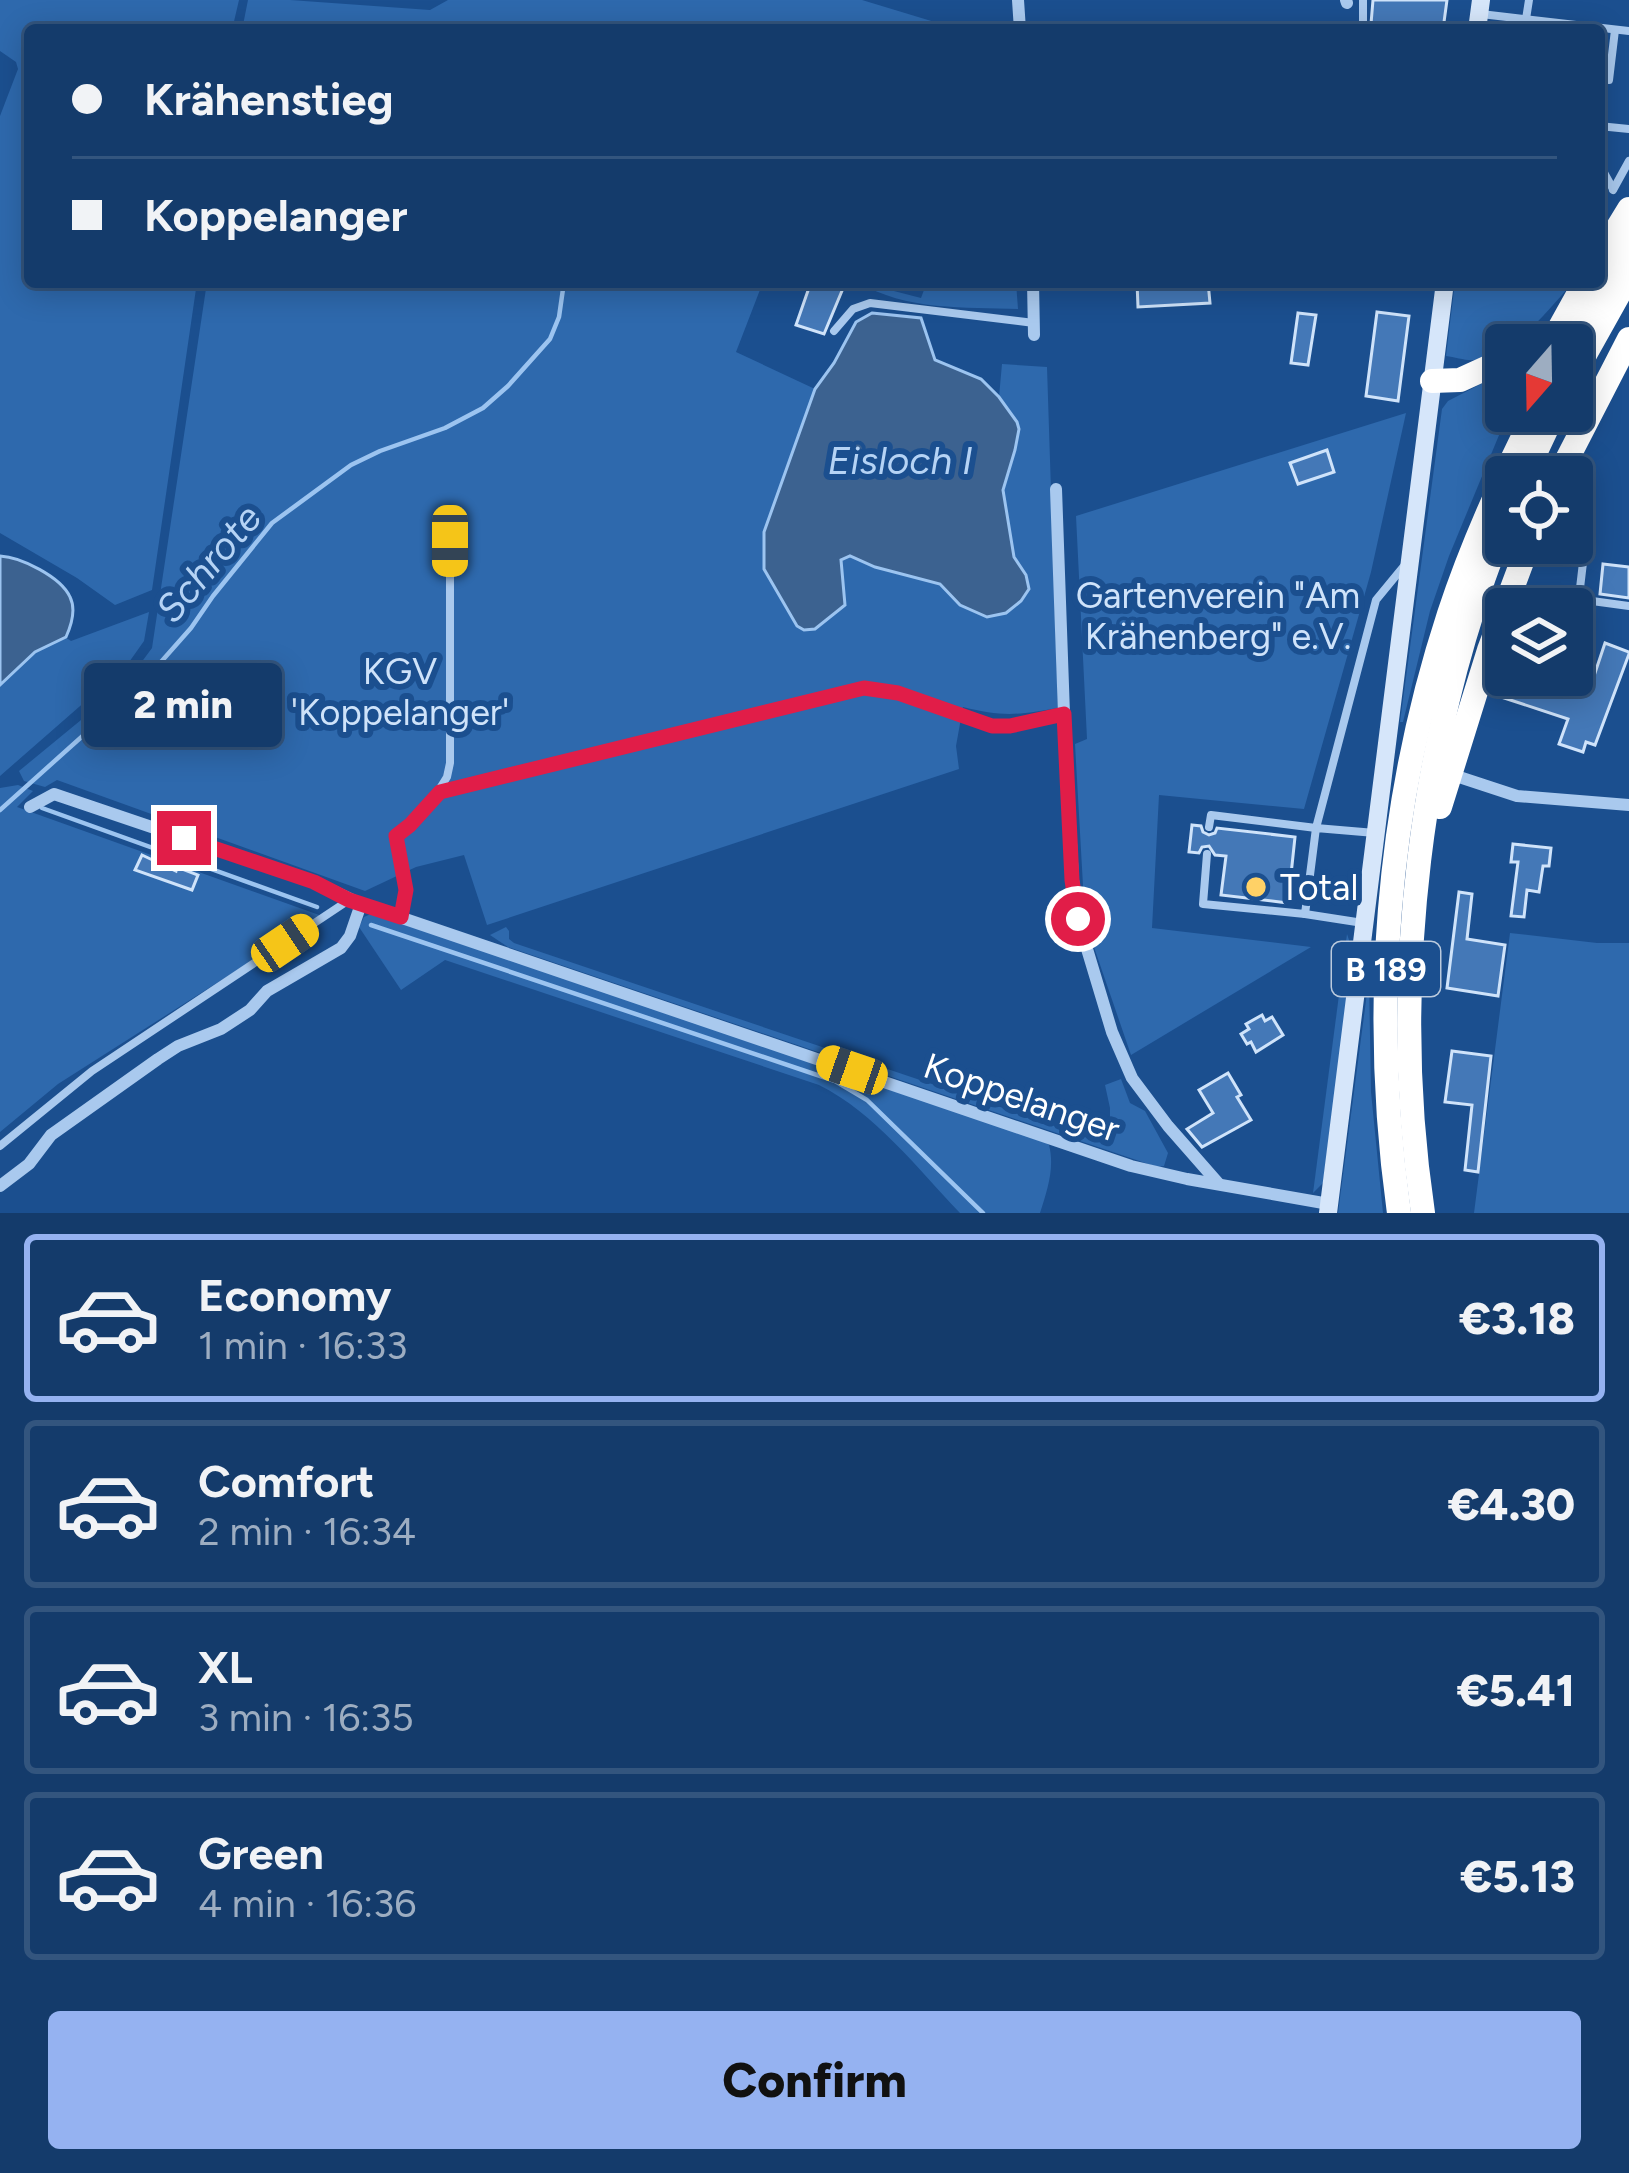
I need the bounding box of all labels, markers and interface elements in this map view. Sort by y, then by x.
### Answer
text: Krähenstieg [144,72,393,126]
text: Koppelanger [144,188,407,242]
north arrow [1485,324,1593,432]
map controls [1485,324,1593,696]
water label: Eisloch I [828,437,972,484]
button: locate [1485,456,1593,564]
water label: Schrote [146,495,271,632]
car [432,505,468,577]
park label: Gartenverein "Am Krähenberg" e.V. [1076,574,1360,658]
button: layers [1485,588,1593,696]
park label: KGV 'Koppelanger' [291,650,509,734]
callout: 2 min [85,664,283,748]
text: 2 min [133,681,233,728]
route end [157,811,211,865]
place label: Total [1280,866,1358,909]
marker: Total [1243,874,1269,900]
route start [1051,892,1105,946]
car [245,908,325,978]
road number: B 189 [1332,942,1440,996]
car [812,1041,892,1099]
street label: Koppelanger [918,1044,1125,1151]
icon: car [54,1264,162,1372]
text: Economy [198,1268,391,1322]
text: €3.18 [1459,1291,1575,1345]
text: 1 min · 16:33 [198,1322,407,1369]
icon: car [54,1450,162,1558]
text: Comfort [198,1454,374,1508]
text: €4.30 [1448,1477,1575,1531]
text: 2 min · 16:34 [198,1508,416,1555]
icon: car [54,1636,162,1744]
text: XL [198,1640,253,1694]
text: €5.41 [1457,1663,1575,1717]
text: 3 min · 16:35 [198,1694,414,1741]
icon: car [54,1822,162,1930]
text: Green [198,1826,324,1880]
text: €5.13 [1460,1849,1575,1903]
text: 4 min · 16:36 [198,1880,416,1927]
button: Confirm [48,2011,1581,2149]

